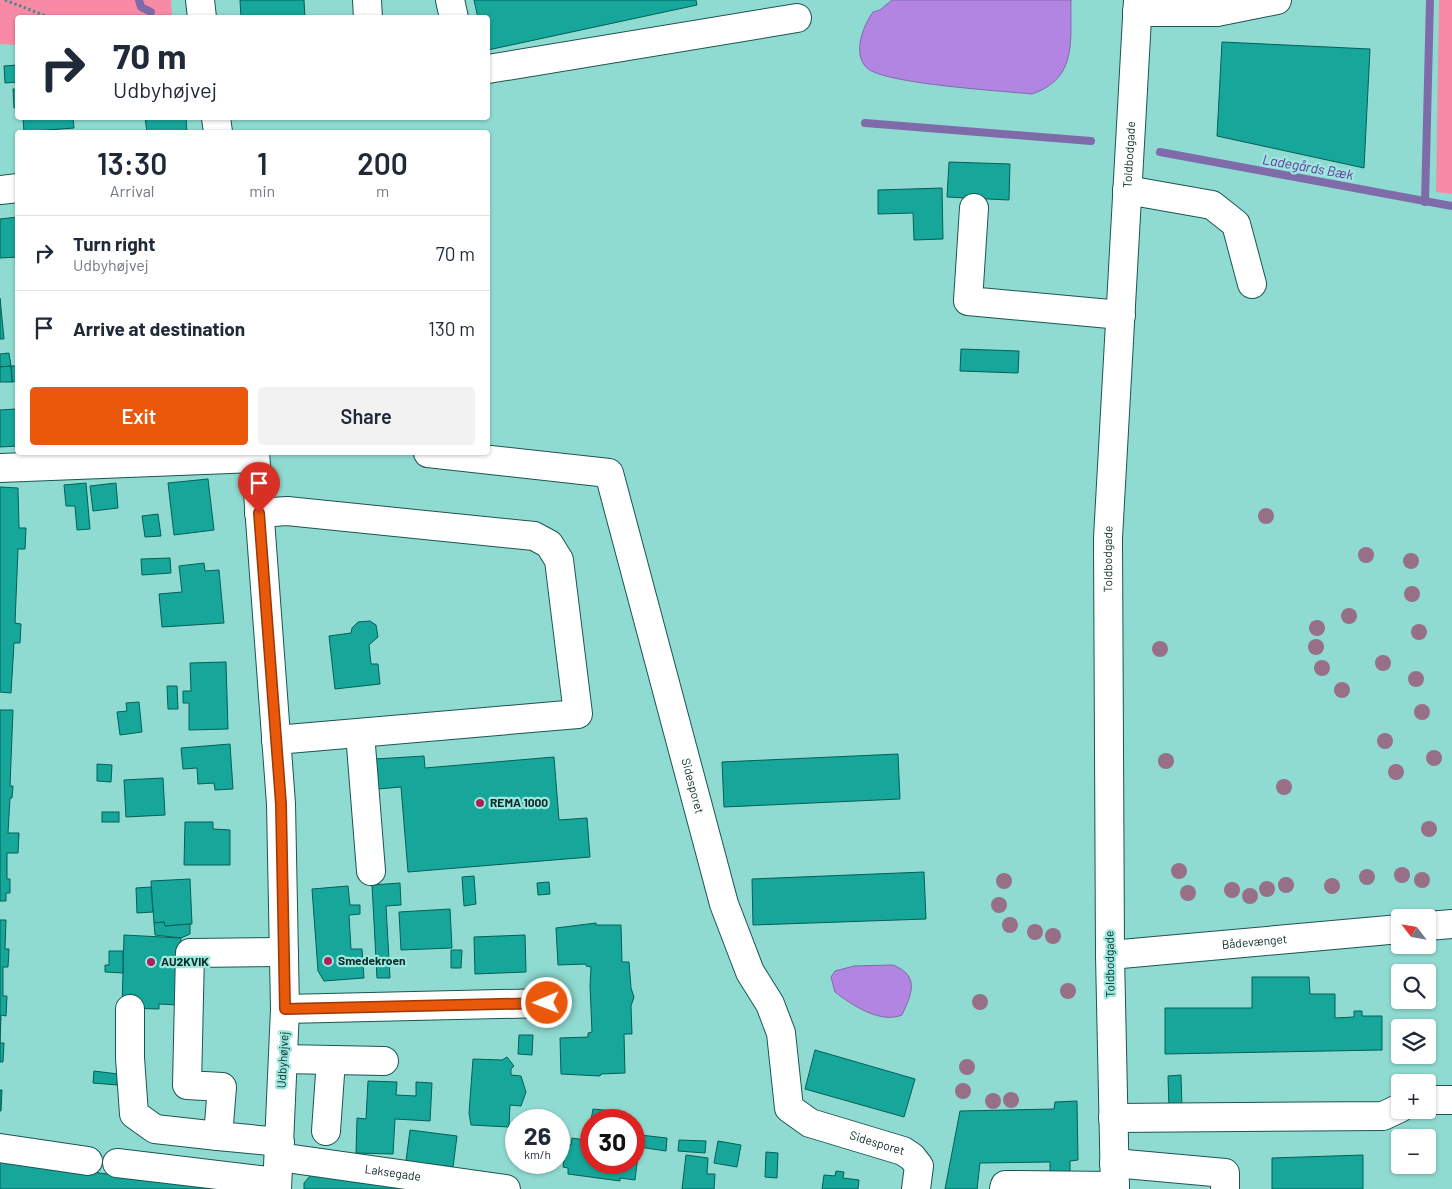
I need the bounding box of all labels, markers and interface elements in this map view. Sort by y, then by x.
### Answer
text: 70 m [113,34,187,76]
icon: right [30,35,95,100]
text: Udbyhøjvej [113,76,217,102]
street label: Toldbodgade [1120,121,1137,188]
text: 13:30 [97,145,167,181]
text: 1 [257,145,268,181]
text: 200 [357,145,408,181]
water label: Ladegårds Bæk [1261,150,1355,183]
text: Arrival [110,181,155,200]
text: min [249,181,275,200]
text: m [376,181,389,200]
text: Turn right [73,232,155,255]
icon: right [30,239,58,267]
text: 70 m [436,242,475,265]
text: Udbyhøjvej [73,255,149,274]
icon: arrive [30,314,58,342]
text: Arrive at destination [73,317,245,340]
text: 130 m [428,317,475,340]
button: Exit [30,387,248,445]
button: Share [258,387,475,445]
pin [238,462,280,513]
icon: arrive [245,469,273,497]
street label: Toldbodgade [1100,525,1115,593]
street label: Sidesporet [679,756,708,815]
place label: REMA 1000 [490,795,548,809]
marker: REMA 1000 [474,797,486,809]
north arrow [1391,909,1436,954]
map controls [1391,909,1436,1174]
street label: Toldbodgade [1101,930,1117,998]
street label: Bådevænget [1221,931,1288,951]
place label: Smedekroen [338,953,406,967]
place label: AU2KVIK [161,954,209,968]
marker: Smedekroen [322,955,334,967]
marker: AU2KVIK [145,956,157,968]
button: search [1391,964,1436,1009]
position arrow [520,976,572,1028]
button: layers [1391,1019,1436,1064]
street label: Udbyhøjvej [274,1031,290,1089]
button: + [1391,1074,1436,1119]
speed limit sign: 30 [580,1109,645,1174]
text: 26 [524,1120,551,1150]
street label: Sidesporet [848,1127,907,1157]
button: − [1391,1129,1436,1174]
text: km/h [524,1147,551,1161]
street label: Laksegade [364,1161,422,1183]

